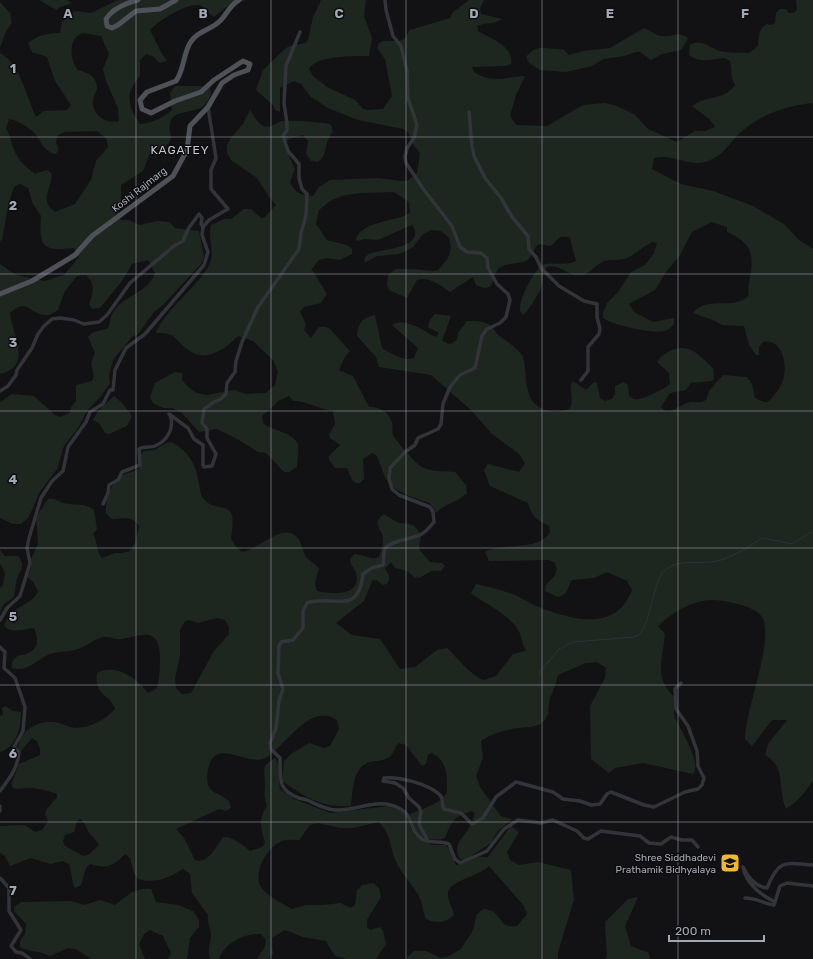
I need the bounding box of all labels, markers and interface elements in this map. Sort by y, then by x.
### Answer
text: A [63,6,73,21]
text: B [198,6,208,21]
text: C [334,6,344,21]
text: D [469,6,479,21]
text: E [606,6,614,21]
text: F [741,6,749,21]
text: 1 [10,61,16,76]
district label: KAGATEY [150,143,210,157]
street label: Koshi Rajmarg [110,165,169,215]
text: 2 [9,198,17,213]
text: 3 [9,335,18,350]
text: 4 [9,472,18,487]
text: 5 [9,609,17,624]
text: 6 [9,746,18,761]
place label: Shree Siddhadevi Prathamik Bidhyalaya [616,852,716,876]
school or university icon: Shree Siddhadevi Prathamik Bidhyalaya [719,852,741,874]
text: 7 [9,883,17,898]
scale bar [669,917,764,943]
text: 200 m [675,924,711,938]

